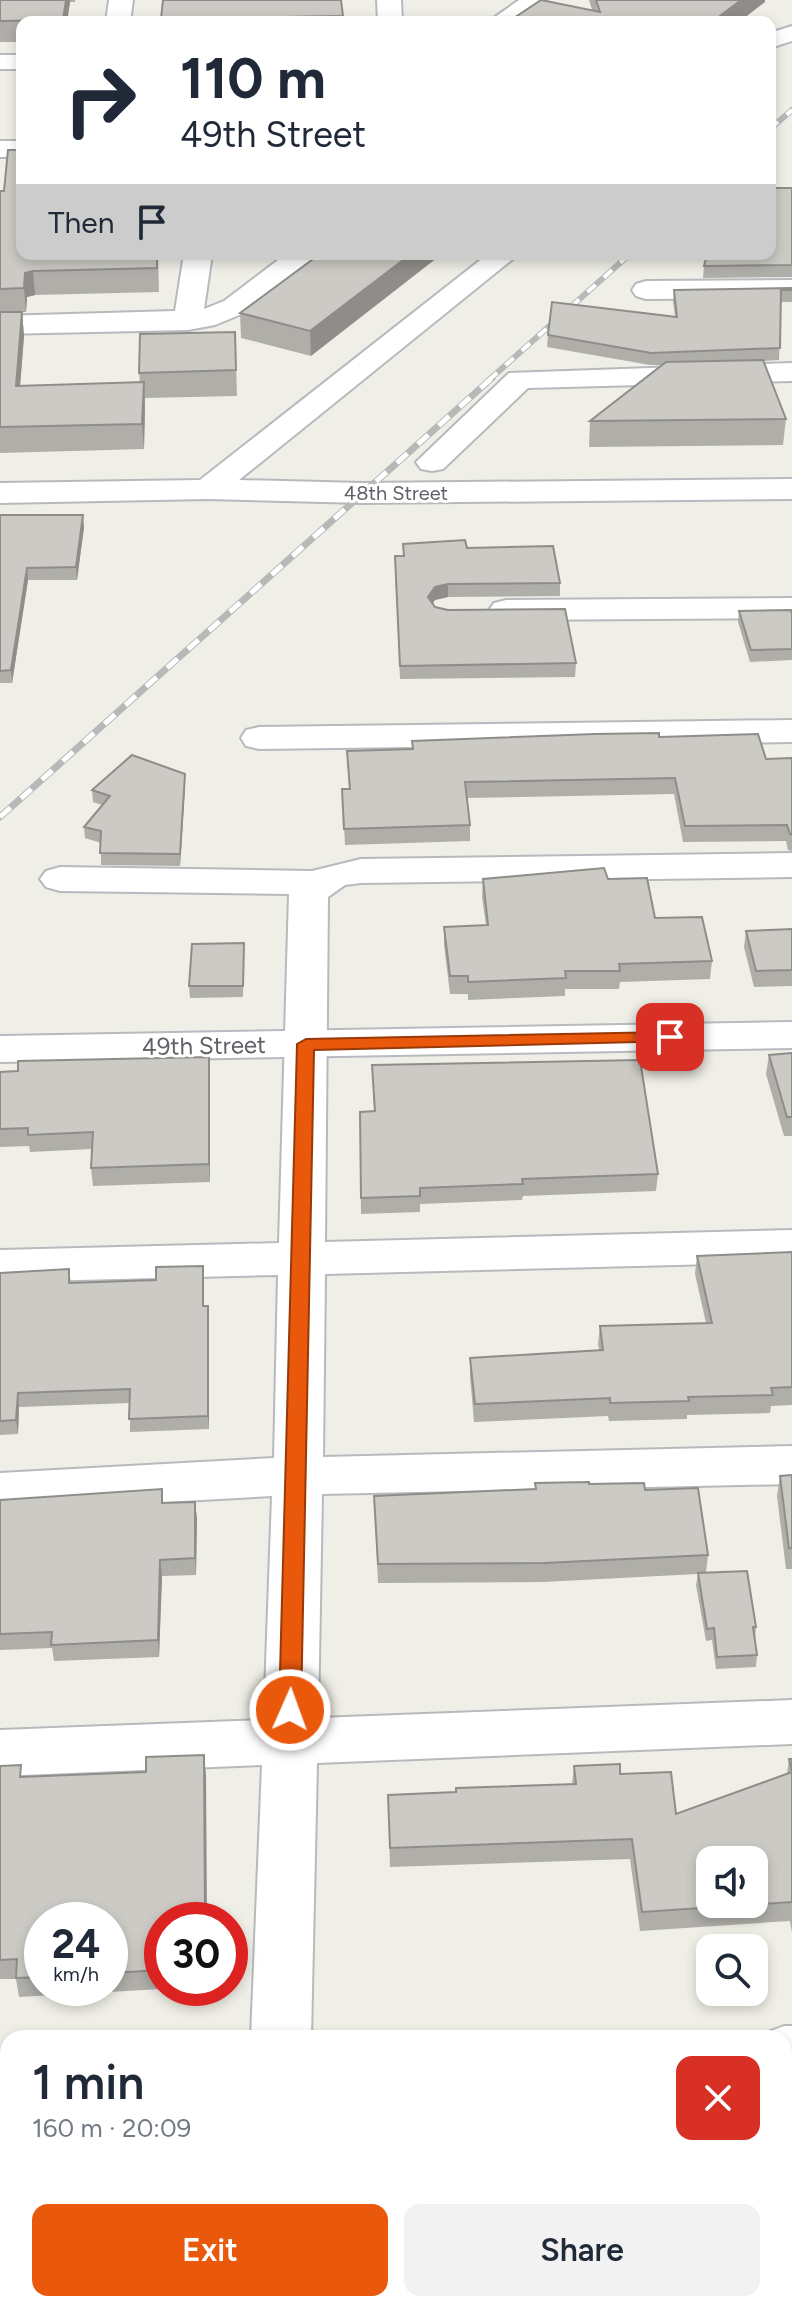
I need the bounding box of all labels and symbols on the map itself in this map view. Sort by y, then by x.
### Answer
street label: 48th Street [344,481,448,505]
pin [636,1003,704,1071]
street label: 49th Street [142,1030,266,1061]
position arrow [248,1668,332,1752]
speed limit sign: 30 [144,1902,248,2006]

